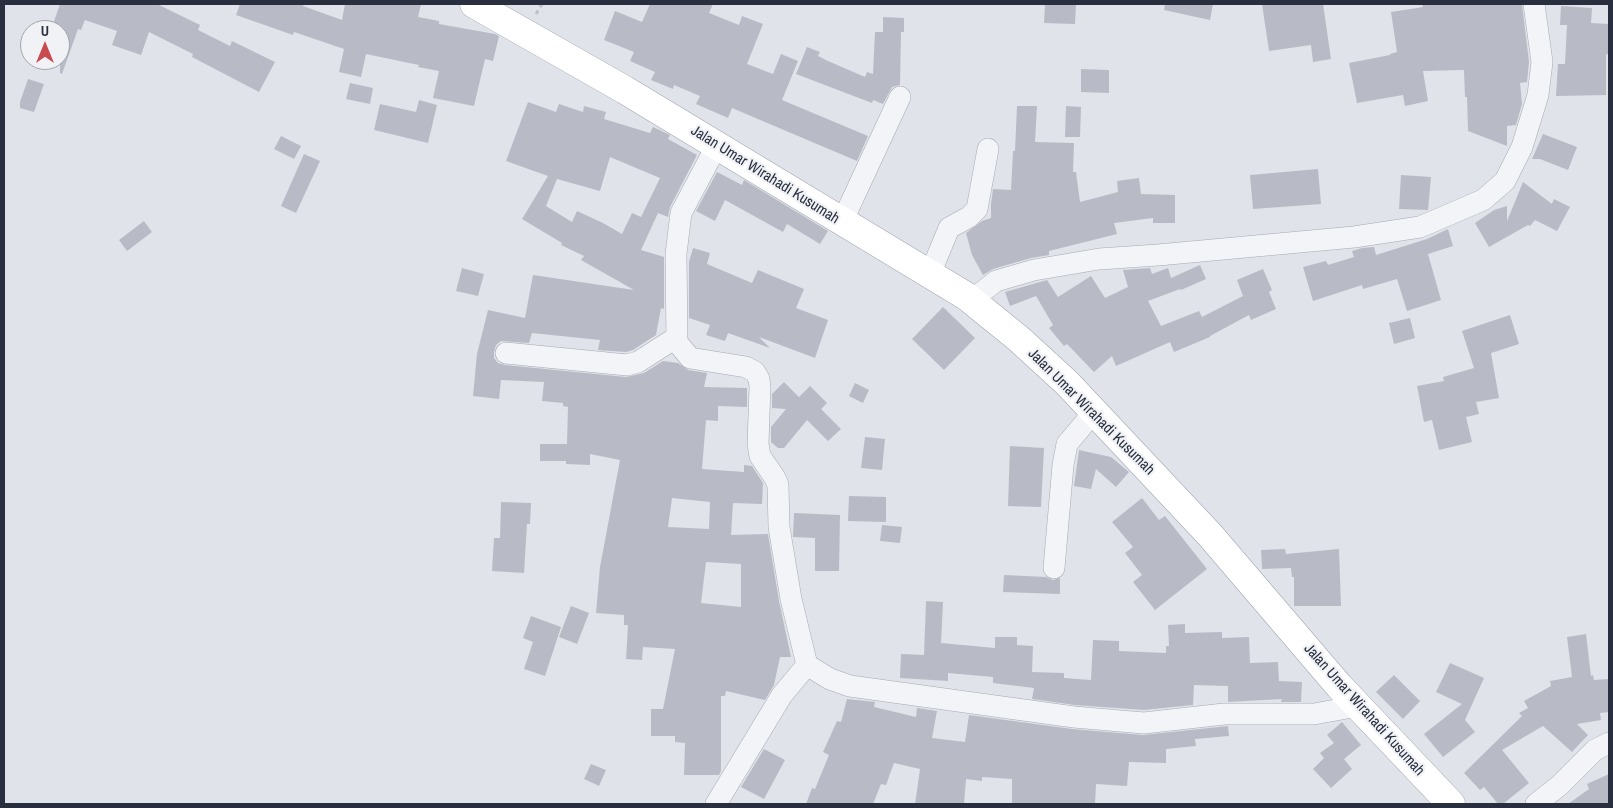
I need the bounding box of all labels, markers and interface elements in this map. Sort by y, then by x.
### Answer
north arrow [20,20,70,70]
text: U [41,22,49,40]
street label: Jalan Umar Wirahadi Kusumah [687,122,843,228]
street label: Jalan Umar Wirahadi Kusumah [1024,345,1158,479]
street label: Jalan Umar Wirahadi Kusumah [1300,640,1428,780]

